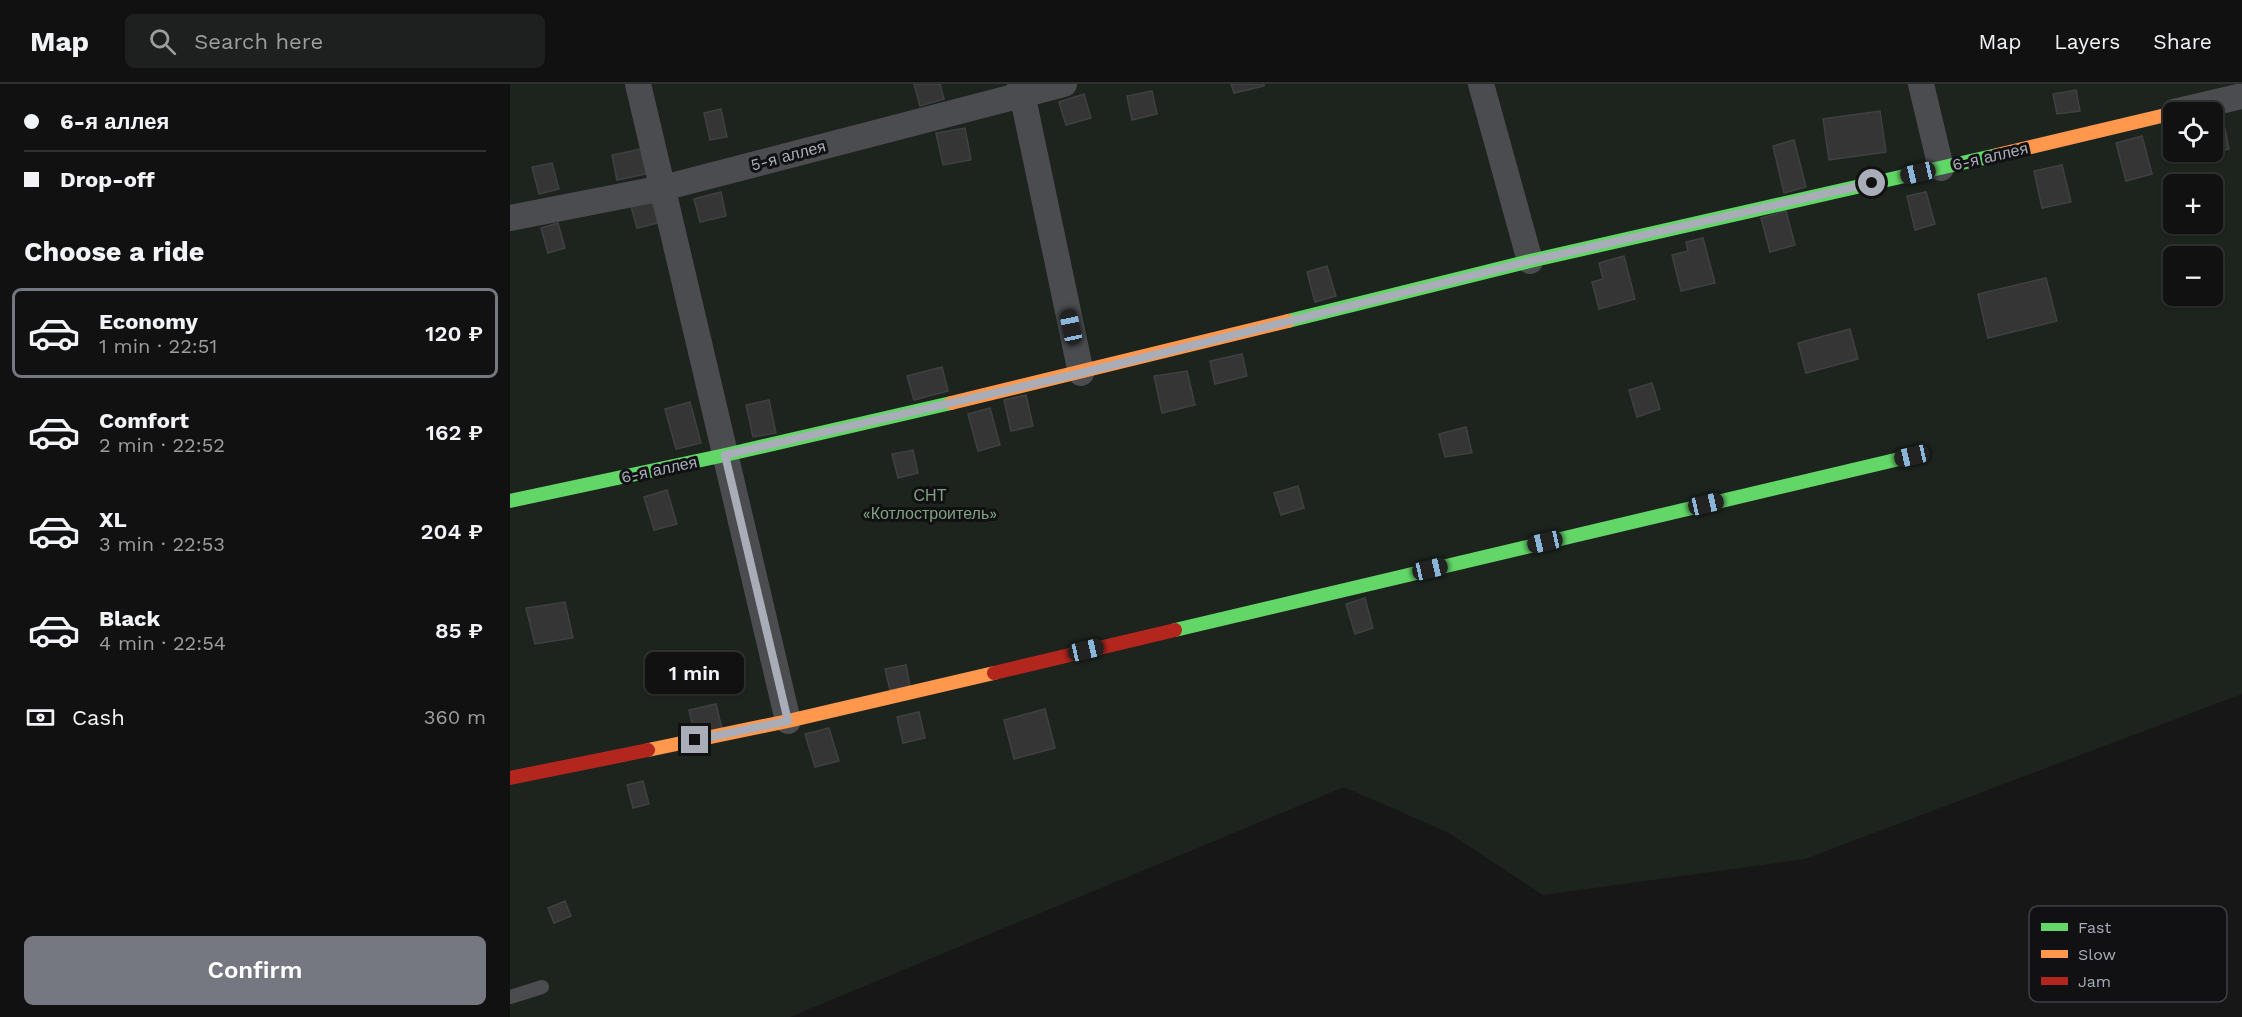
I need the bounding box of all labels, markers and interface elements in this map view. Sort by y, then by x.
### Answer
search box [125,14,545,68]
text: Map [30,25,89,58]
icon: search [146,25,179,58]
text: Search here [194,29,323,54]
text: Map [1978,29,2021,54]
text: Layers [2054,29,2120,54]
text: Share [2153,29,2212,54]
map controls [2163,102,2223,306]
button: locate [2163,102,2223,162]
text: 6-я аллея [60,109,169,134]
street label: 5-я аллея [749,136,828,175]
street label: 6-я аллея [1950,139,2030,174]
car [1898,160,1938,186]
text: Drop-off [60,167,155,192]
route start [1858,169,1885,196]
button: + [2163,174,2223,234]
text: Choose a ride [24,236,204,268]
button: − [2163,246,2223,306]
icon: car [27,306,81,360]
car [1058,308,1084,346]
text: Economy [99,309,198,334]
text: 120 ₽ [425,321,483,346]
text: 1 min · 22:51 [99,334,217,358]
icon: car [27,405,81,459]
text: Comfort [99,408,189,433]
text: 162 ₽ [426,420,483,445]
text: 2 min · 22:52 [99,433,225,457]
car [1892,443,1932,469]
street label: 6-я аллея [619,452,699,487]
park label: СНТ «Котлостроитель» [863,486,997,523]
car [1686,491,1726,517]
icon: car [27,504,81,558]
text: XL [99,507,127,532]
text: 204 ₽ [421,519,483,544]
car [1525,529,1565,555]
text: 3 min · 22:53 [99,532,225,556]
car [1410,556,1450,582]
icon: car [27,603,81,657]
text: Black [99,606,160,631]
text: 85 ₽ [435,618,483,643]
text: 4 min · 22:54 [99,631,226,655]
car [1066,637,1106,663]
callout: 1 min [646,653,744,695]
text: 1 min [669,661,720,685]
icon: cash [24,701,57,734]
text: Cash [72,705,125,730]
text: 360 m [424,705,486,729]
route end [681,726,708,753]
legend [2029,906,2227,1002]
text: Fast [2078,918,2111,937]
button: Confirm [24,936,486,1005]
text: Slow [2078,945,2116,964]
text: Jam [2078,972,2111,991]

